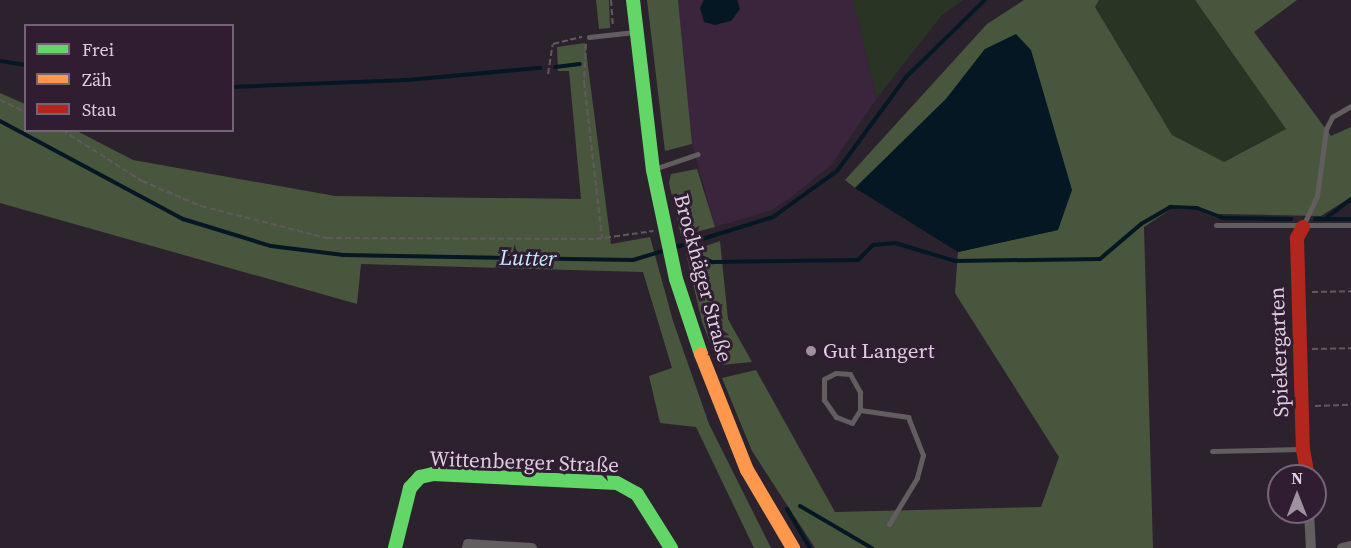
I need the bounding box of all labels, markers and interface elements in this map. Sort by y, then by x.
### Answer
legend [24,24,234,132]
text: Frei [82,37,114,62]
text: Zäh [82,67,112,92]
text: Stau [82,97,117,122]
street label: Brockhäger Straße [668,191,738,365]
water label: Lutter [499,244,557,272]
street label: Spiekergarten [1264,286,1294,418]
place label: Gut Langert [823,338,935,364]
marker: Gut Langert [804,344,818,358]
street label: Wittenberger Straße [429,446,619,478]
north arrow [1267,464,1327,524]
text: N [1291,467,1303,489]

